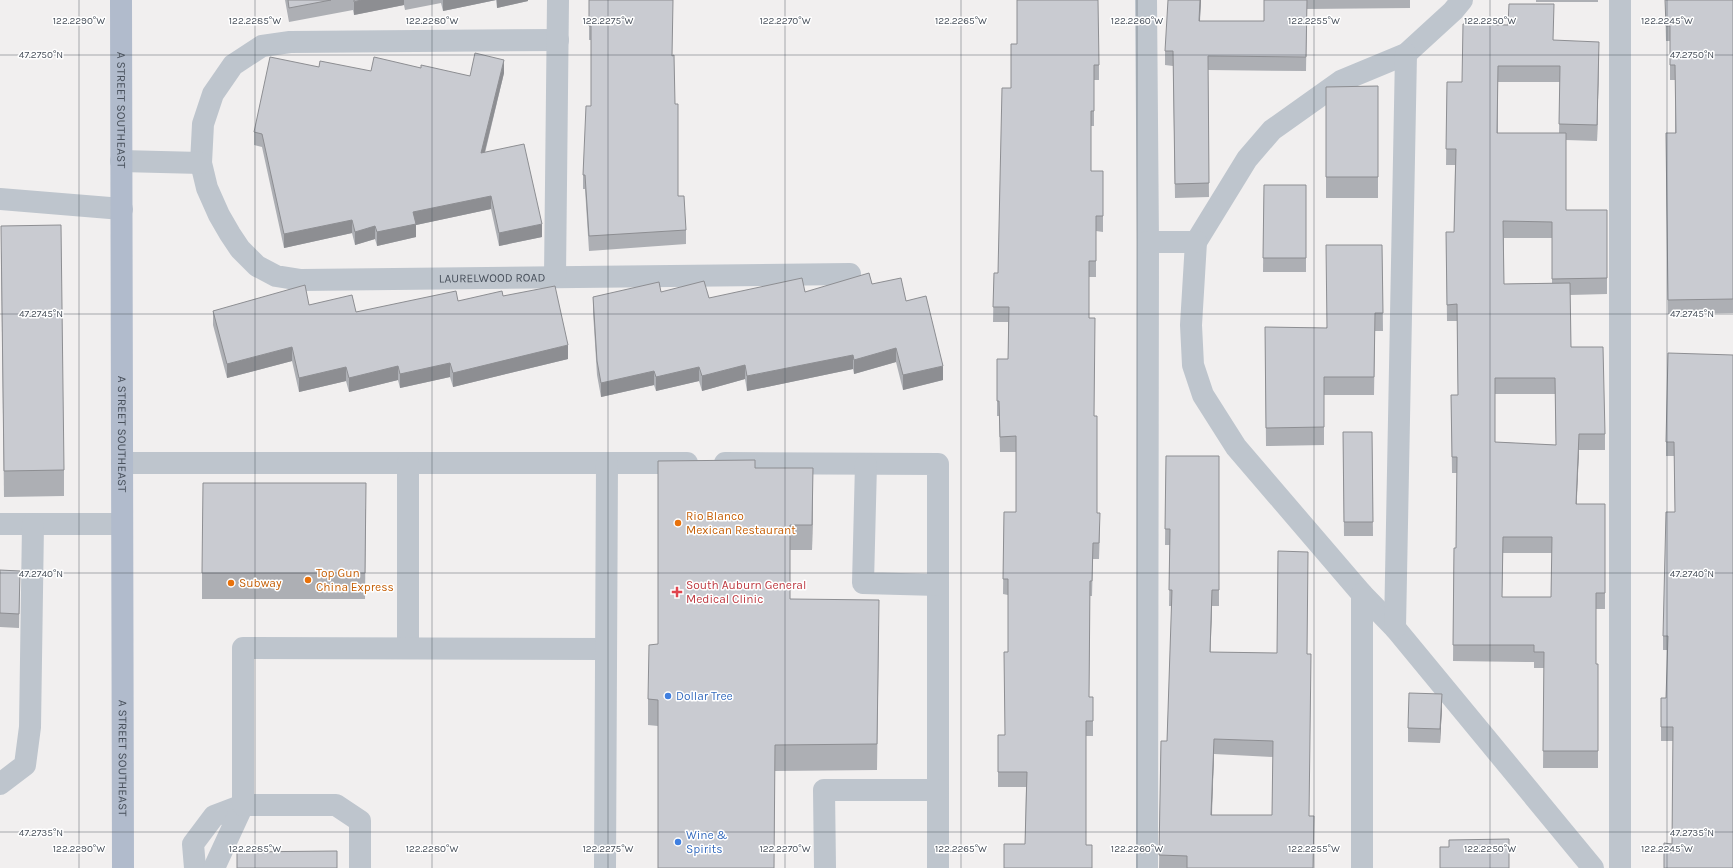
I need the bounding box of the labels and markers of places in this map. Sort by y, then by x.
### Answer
place label: Rio Blanco Mexican Restaurant [686,509,796,537]
marker: Rio Blanco Mexican Restaurant [673,518,683,528]
place label: Top Gun China Express [316,566,394,594]
marker: Top Gun China Express [303,575,313,585]
place label: Subway [239,576,282,590]
marker: Subway [226,578,236,588]
place label: South Auburn General Medical Clinic [686,578,806,606]
marker: South Auburn General Medical Clinic [671,586,683,598]
place label: Dollar Tree [676,689,733,703]
marker: Dollar Tree [663,691,673,701]
place label: Wine & Spirits [686,828,728,856]
marker: Wine & Spirits [673,837,683,847]

